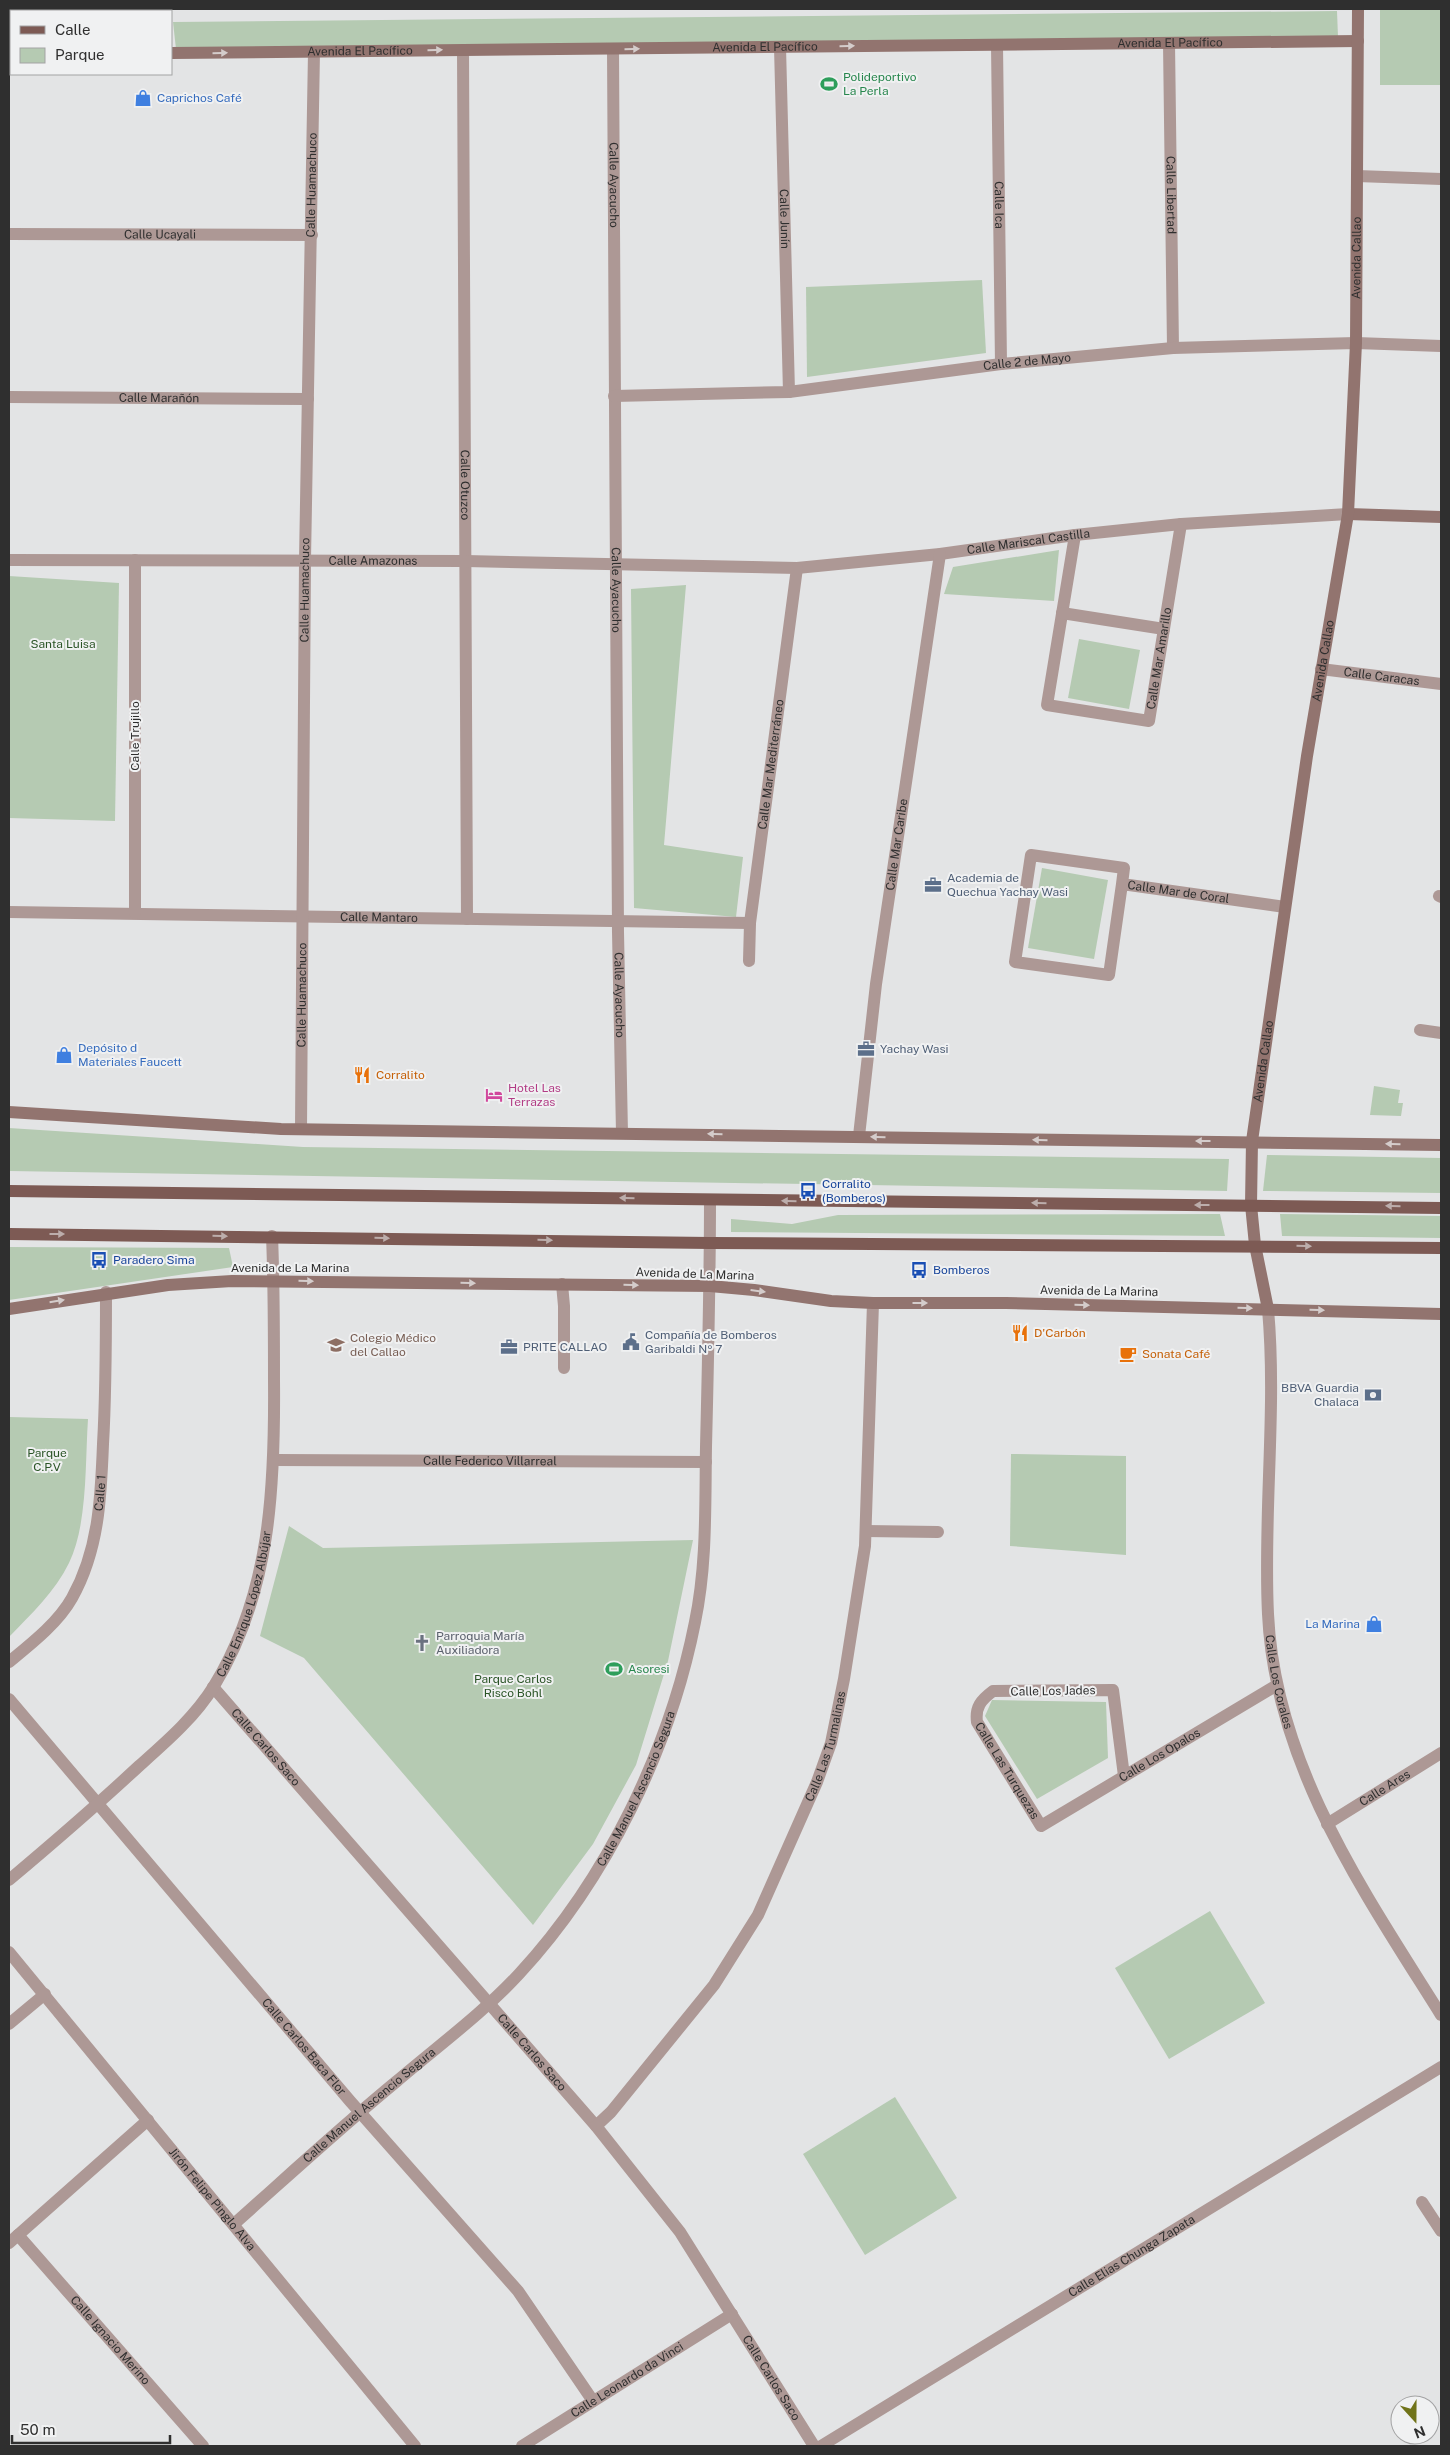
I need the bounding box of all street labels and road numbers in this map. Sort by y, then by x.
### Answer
street label: Avenida El Pacífico [1117,35,1223,50]
street label: Avenida El Pacífico [712,39,818,55]
street label: Avenida El Pacífico [307,44,413,59]
street label: Calle Huamachuco [304,132,320,238]
street label: Calle Ayacucho [607,142,621,228]
street label: Calle Libertad [1163,156,1179,234]
street label: Calle Ica [992,181,1006,229]
street label: Calle Junín [777,189,792,249]
street label: Avenida Callao [1349,217,1364,299]
street label: Calle Ucayali [124,227,196,242]
street label: Calle 2 de Mayo [982,351,1072,373]
street label: Calle Marañón [119,391,199,405]
street label: Calle Otuzco [458,450,472,521]
street label: Calle Mariscal Castilla [966,526,1091,557]
street label: Calle Huamachuco [297,537,312,642]
street label: Calle Ayacucho [609,547,623,633]
street label: Calle Amazonas [329,554,417,568]
street label: Calle Mar Amarillo [1144,606,1174,710]
street label: Avenida Callao [1309,619,1337,703]
street label: Calle Caracas [1343,665,1420,688]
street label: Calle Mar Mediterráneo [755,698,787,830]
street label: Calle Trujillo [128,701,142,771]
street label: Calle Mar Caribe [883,797,911,891]
street label: Calle Mar de Coral [1127,878,1231,906]
street label: Calle Mantaro [340,910,418,925]
street label: Calle Huamachuco [295,942,309,1047]
street label: Calle Ayacucho [611,952,627,1038]
street label: Avenida Callao [1251,1019,1276,1103]
street label: Avenida de La Marina [231,1261,349,1275]
street label: Avenida de La Marina [636,1265,754,1283]
street label: Avenida de La Marina [1040,1283,1158,1299]
street label: Calle Federico Villarreal [423,1454,557,1468]
street label: Calle 1 [92,1474,109,1512]
street label: Calle Enrique López Albújar [214,1530,274,1680]
street label: Calle Los Corales [1263,1634,1296,1731]
street label: Calle Los Jades [1010,1683,1096,1699]
street label: Calle Las Turmalinas [802,1690,848,1804]
street label: Calle Carlos Saco [228,1706,303,1789]
street label: Calle Manuel Ascencio Segura [594,1709,678,1869]
street label: Calle Las Turquezas [972,1720,1042,1822]
street label: Calle Los Opalos [1116,1725,1203,1785]
street label: Calle Ares [1357,1767,1413,1809]
street label: Calle Carlos Baca Flor [259,1995,349,2098]
street label: Calle Carlos Saco [494,2011,569,2094]
street label: Calle Manuel Ascencio Segura [300,2045,438,2166]
street label: Jirón Felipe Pinglo Alva [166,2145,258,2253]
street label: Calle Elias Chunga Zapata [1066,2212,1197,2300]
street label: Calle Ignacio Merino [68,2293,153,2388]
street label: Calle Carlos Saco [739,2333,803,2423]
street label: Calle Leonardo da Vinci [568,2339,686,2421]

